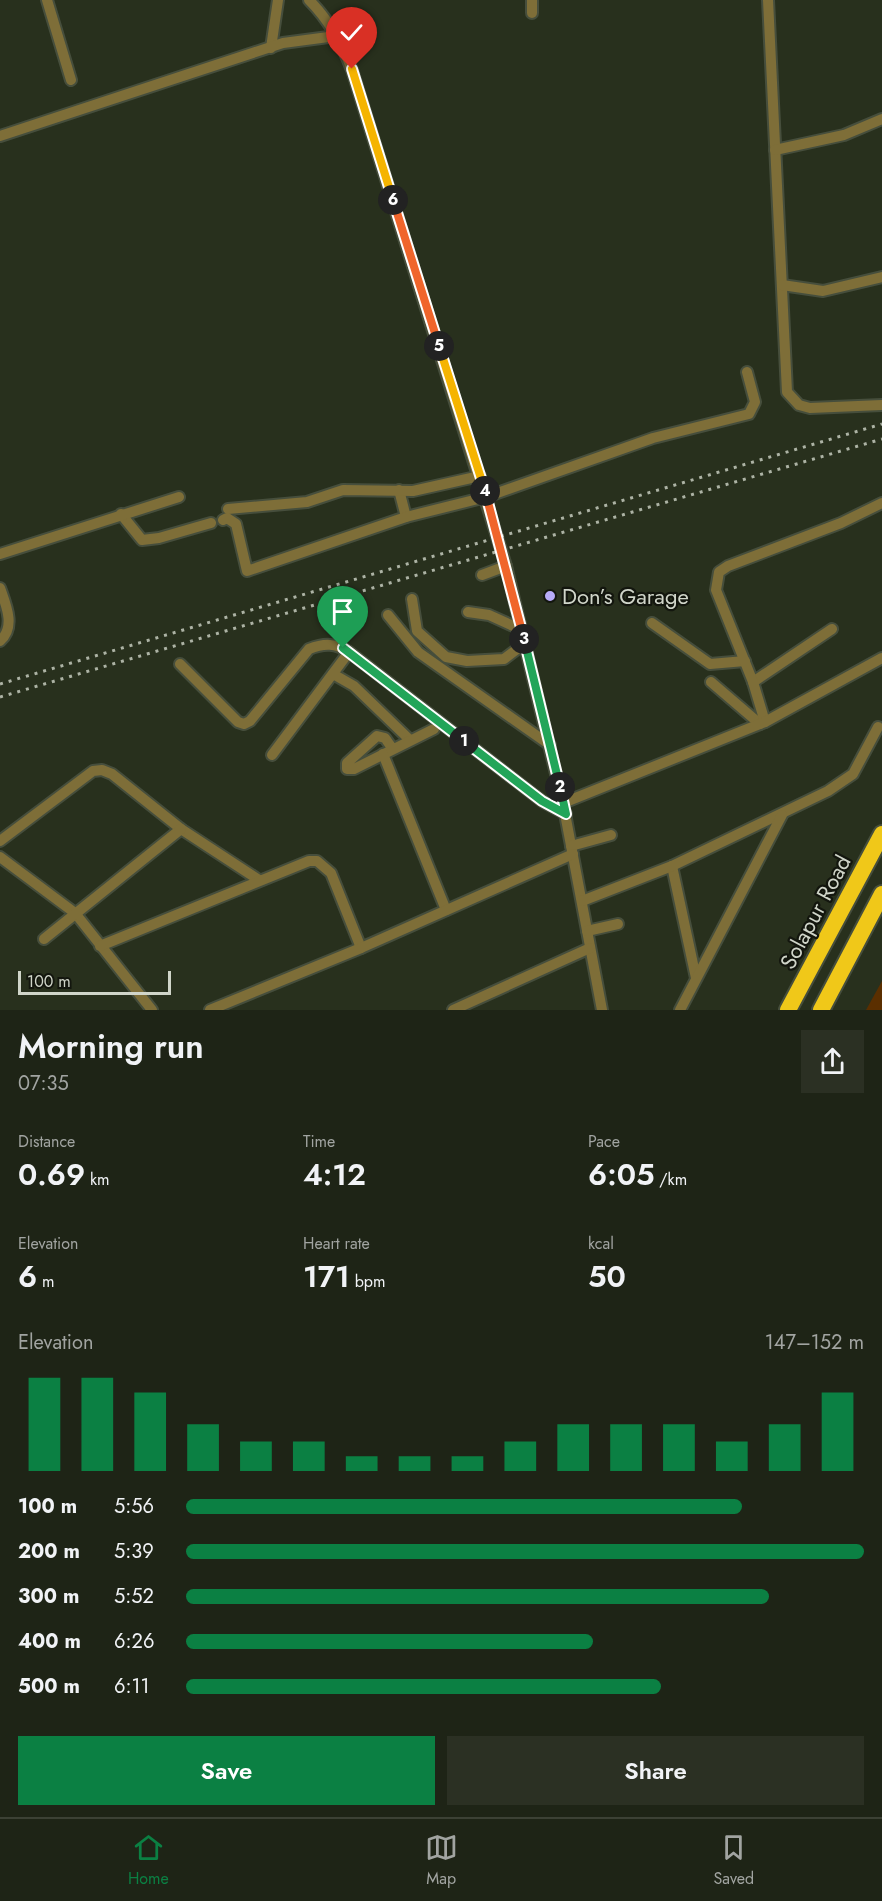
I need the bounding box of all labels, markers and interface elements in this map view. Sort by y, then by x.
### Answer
pin [326,7,377,69]
icon: check [335,16,368,49]
pin: 6 [378,185,408,215]
text: 6 [388,188,398,211]
pin: 5 [424,331,454,361]
text: 5 [434,334,444,357]
pin: 4 [470,476,500,506]
text: 4 [479,479,491,502]
place label: Don’s Garage [562,580,689,612]
pin [317,586,368,648]
marker: Don’s Garage [543,589,557,603]
icon: arrive [326,595,359,628]
pin: 3 [509,624,539,654]
text: 3 [519,627,529,650]
pin: 1 [449,726,479,756]
text: 1 [460,729,468,752]
pin: 2 [545,772,575,802]
text: 2 [555,775,565,798]
street label: Solapur Road [771,849,859,975]
scale bar [18,968,171,995]
text: 100 m [27,970,71,993]
text: Morning run [18,1023,204,1070]
button: share [801,1030,864,1093]
text: 07:35 [18,1069,69,1098]
text: Distance [18,1130,75,1153]
text: Time [303,1130,335,1153]
text: Pace [588,1130,620,1153]
text: 0.69 [18,1153,85,1196]
text: 4:12 [303,1153,366,1196]
text: 6:05 [588,1153,655,1196]
text: km [85,1168,109,1191]
text: /km [655,1168,687,1191]
text: Elevation [18,1232,78,1255]
text: Heart rate [303,1232,370,1255]
text: kcal [588,1232,614,1255]
text: 6 [18,1255,37,1298]
text: 171 [303,1255,350,1298]
text: 50 [588,1255,626,1298]
text: m [37,1270,54,1293]
text: bpm [350,1270,385,1293]
text: Elevation [18,1328,93,1357]
text: 147–152 m [765,1328,864,1357]
text: 100 m [18,1492,77,1521]
text: 5:56 [114,1492,154,1521]
text: 200 m [18,1537,80,1566]
text: 5:39 [114,1537,154,1566]
text: 300 m [18,1582,79,1611]
text: 5:52 [114,1582,154,1611]
text: 400 m [18,1627,81,1656]
text: 6:26 [114,1627,154,1656]
text: 500 m [18,1672,80,1701]
text: 6:11 [114,1672,150,1701]
button: Save [18,1736,435,1805]
button: Share [447,1736,864,1805]
tab: Home [128,1831,169,1890]
tab: Map [425,1831,458,1890]
tab: Saved [714,1831,754,1890]

